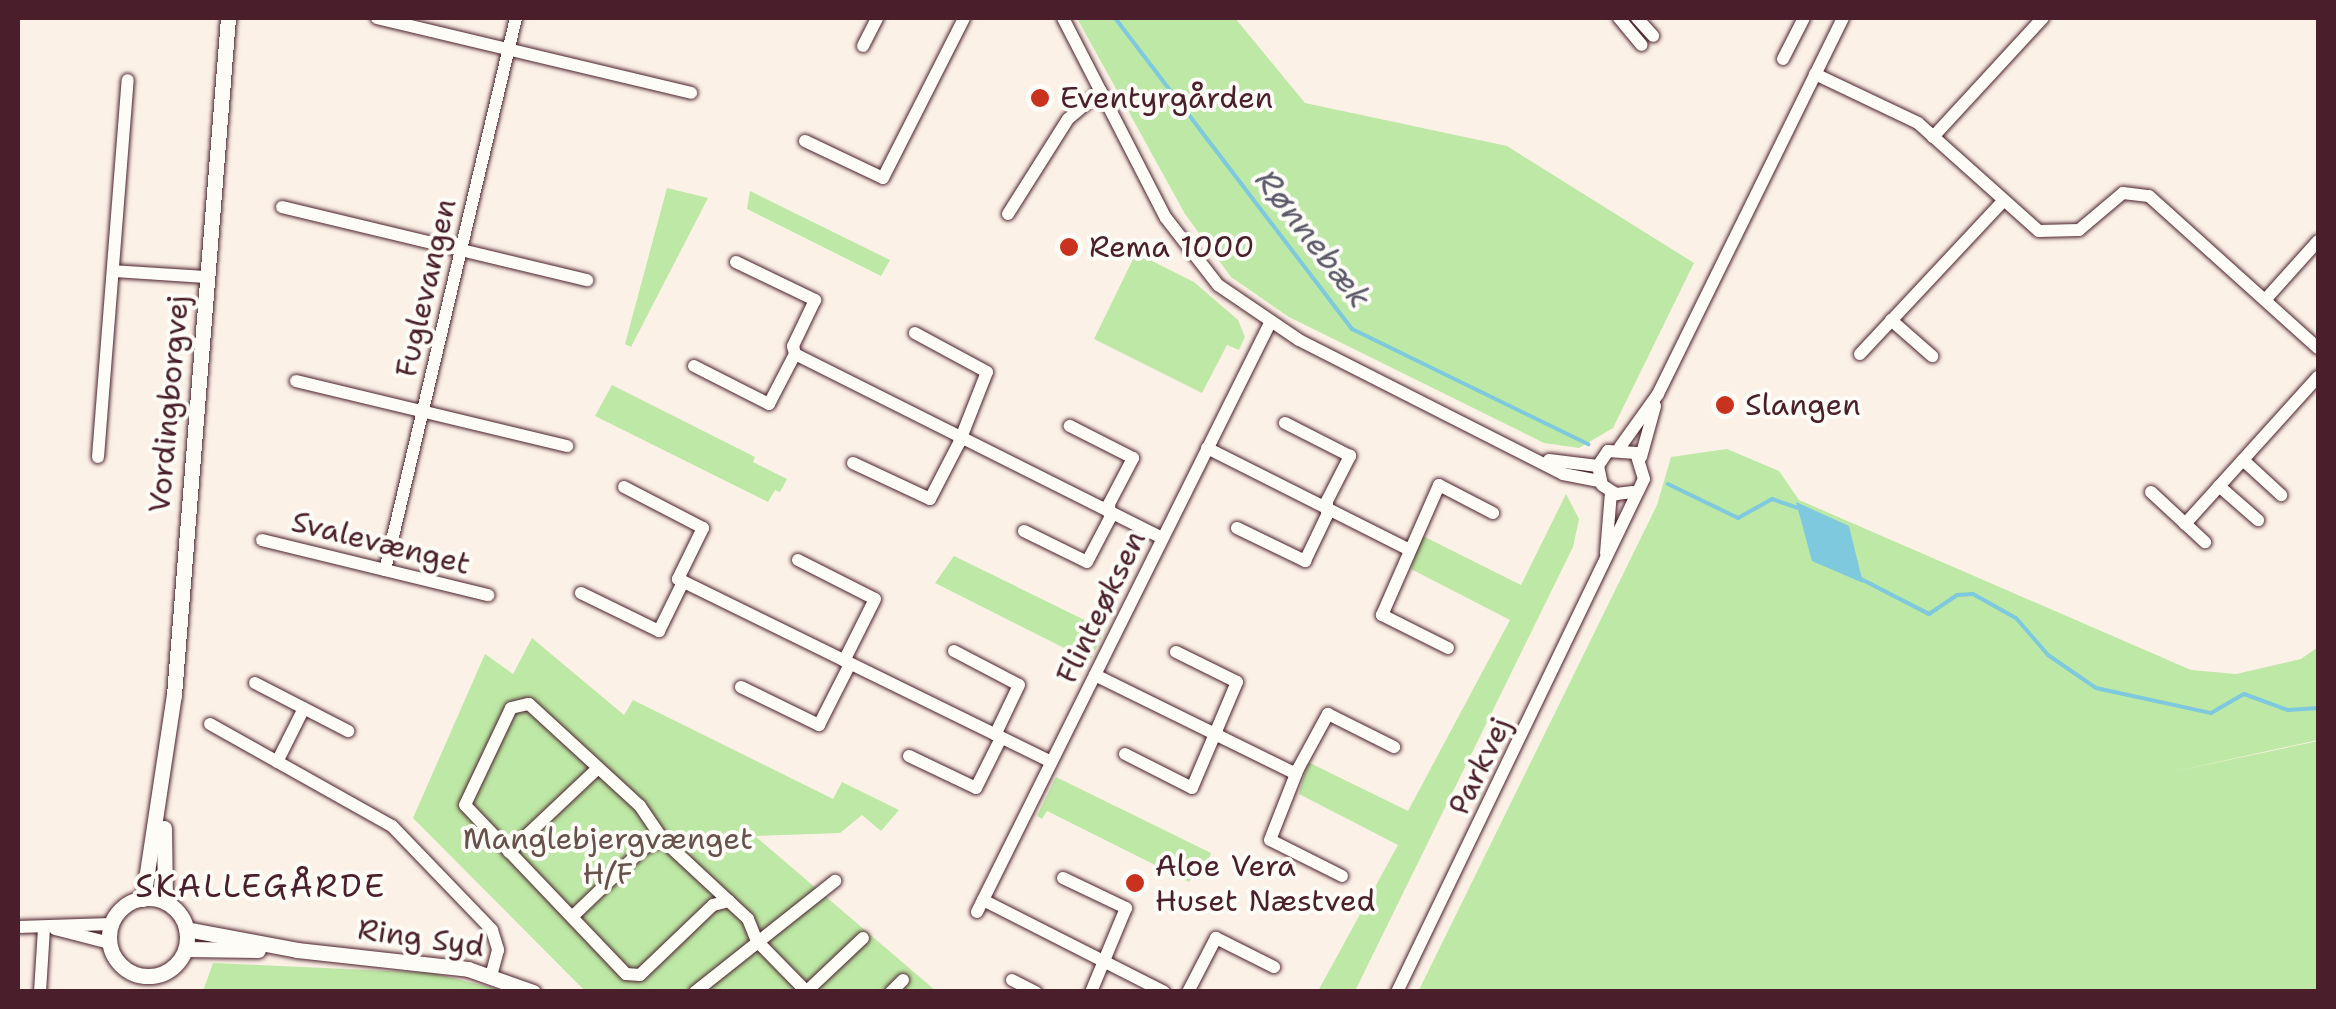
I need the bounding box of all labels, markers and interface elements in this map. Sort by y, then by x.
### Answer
place label: Eventyrgården [1060,80,1273,116]
marker: Eventyrgården [1029,87,1051,109]
water label: Rønnebæk [1247,162,1379,316]
street label: Fuglevangen [388,195,464,381]
place label: Rema 1000 [1089,229,1255,265]
marker: Rema 1000 [1058,236,1080,258]
street label: Vordingborgvej [142,294,196,514]
place label: Slangen [1745,387,1861,423]
marker: Slangen [1714,394,1736,416]
street label: Svalevænget [288,503,474,583]
street label: Flinteøksen [1049,525,1153,689]
street label: Parkvej [1441,711,1519,821]
park label: Manglebjergvænget H/F [463,821,753,892]
place label: Aloe Vera Huset Næstved [1155,848,1376,918]
district label: SKALLEGÅRDE [135,867,387,905]
marker: Aloe Vera Huset Næstved [1124,872,1146,894]
street label: Ring Syd [355,911,487,965]

